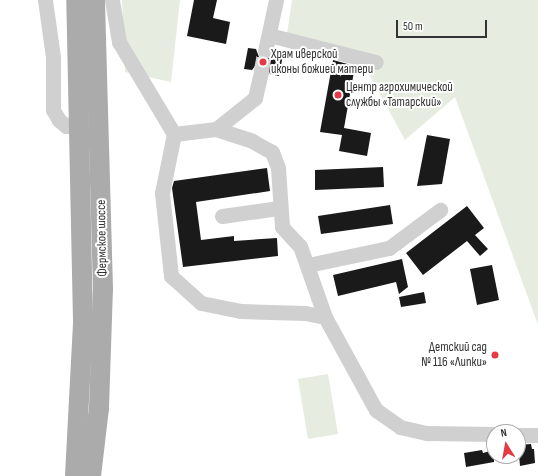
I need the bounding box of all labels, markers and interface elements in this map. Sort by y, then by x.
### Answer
scale bar [398,12,489,38]
text: 50 m [403,19,423,34]
place label: Храм иверской иконы божией матери [271,47,373,78]
marker: Храм иверской иконы божией матери [258,57,268,67]
place label: Центр агрохимической службы «Татарский» [346,80,453,111]
marker: Центр агрохимической службы «Татарский» [333,90,343,100]
street label: Фермское шоссе [94,199,110,277]
place label: Детский сад № 116 «Липки» [421,340,487,371]
marker: Детский сад № 116 «Липки» [490,350,500,360]
north arrow [486,424,526,464]
text: N [500,426,508,440]

